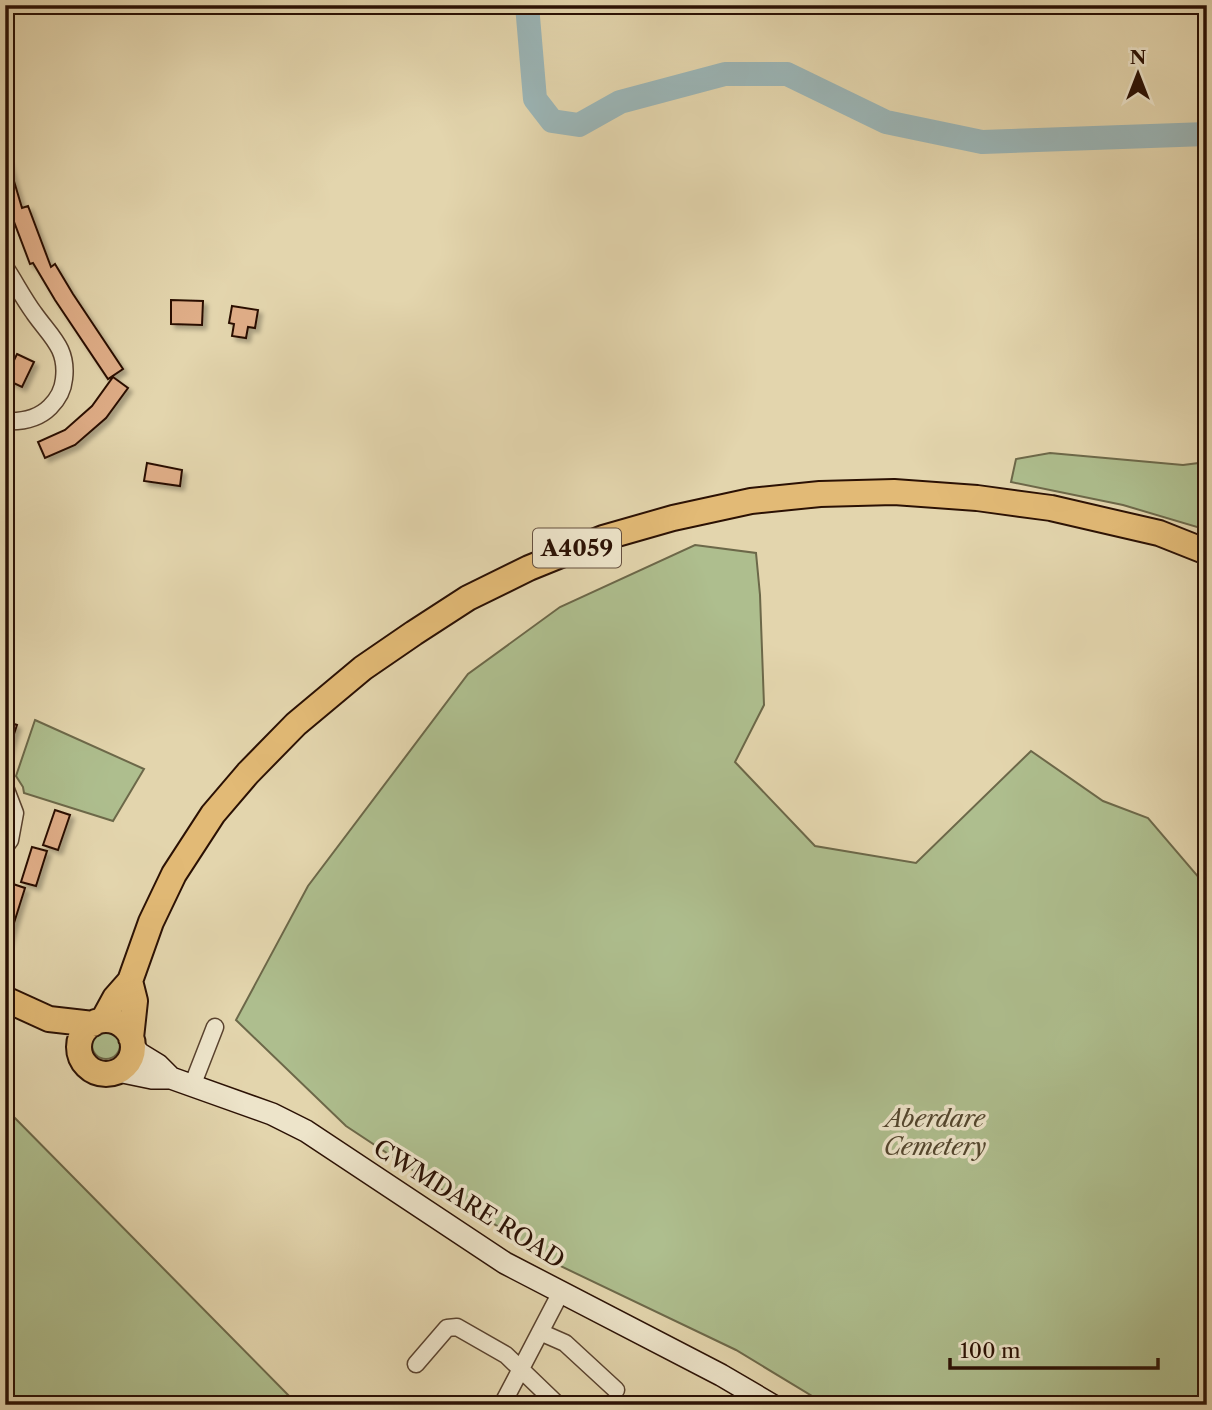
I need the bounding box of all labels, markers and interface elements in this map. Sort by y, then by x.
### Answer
north arrow [1104,38,1174,108]
text: N [1130,46,1146,69]
road number: A4059 [533,528,621,568]
park label: Aberdare Cemetery [881,1104,986,1161]
street label: CWMDARE ROAD [368,1133,570,1274]
scale bar [950,1326,1158,1370]
text: 100 m [960,1338,1021,1363]

